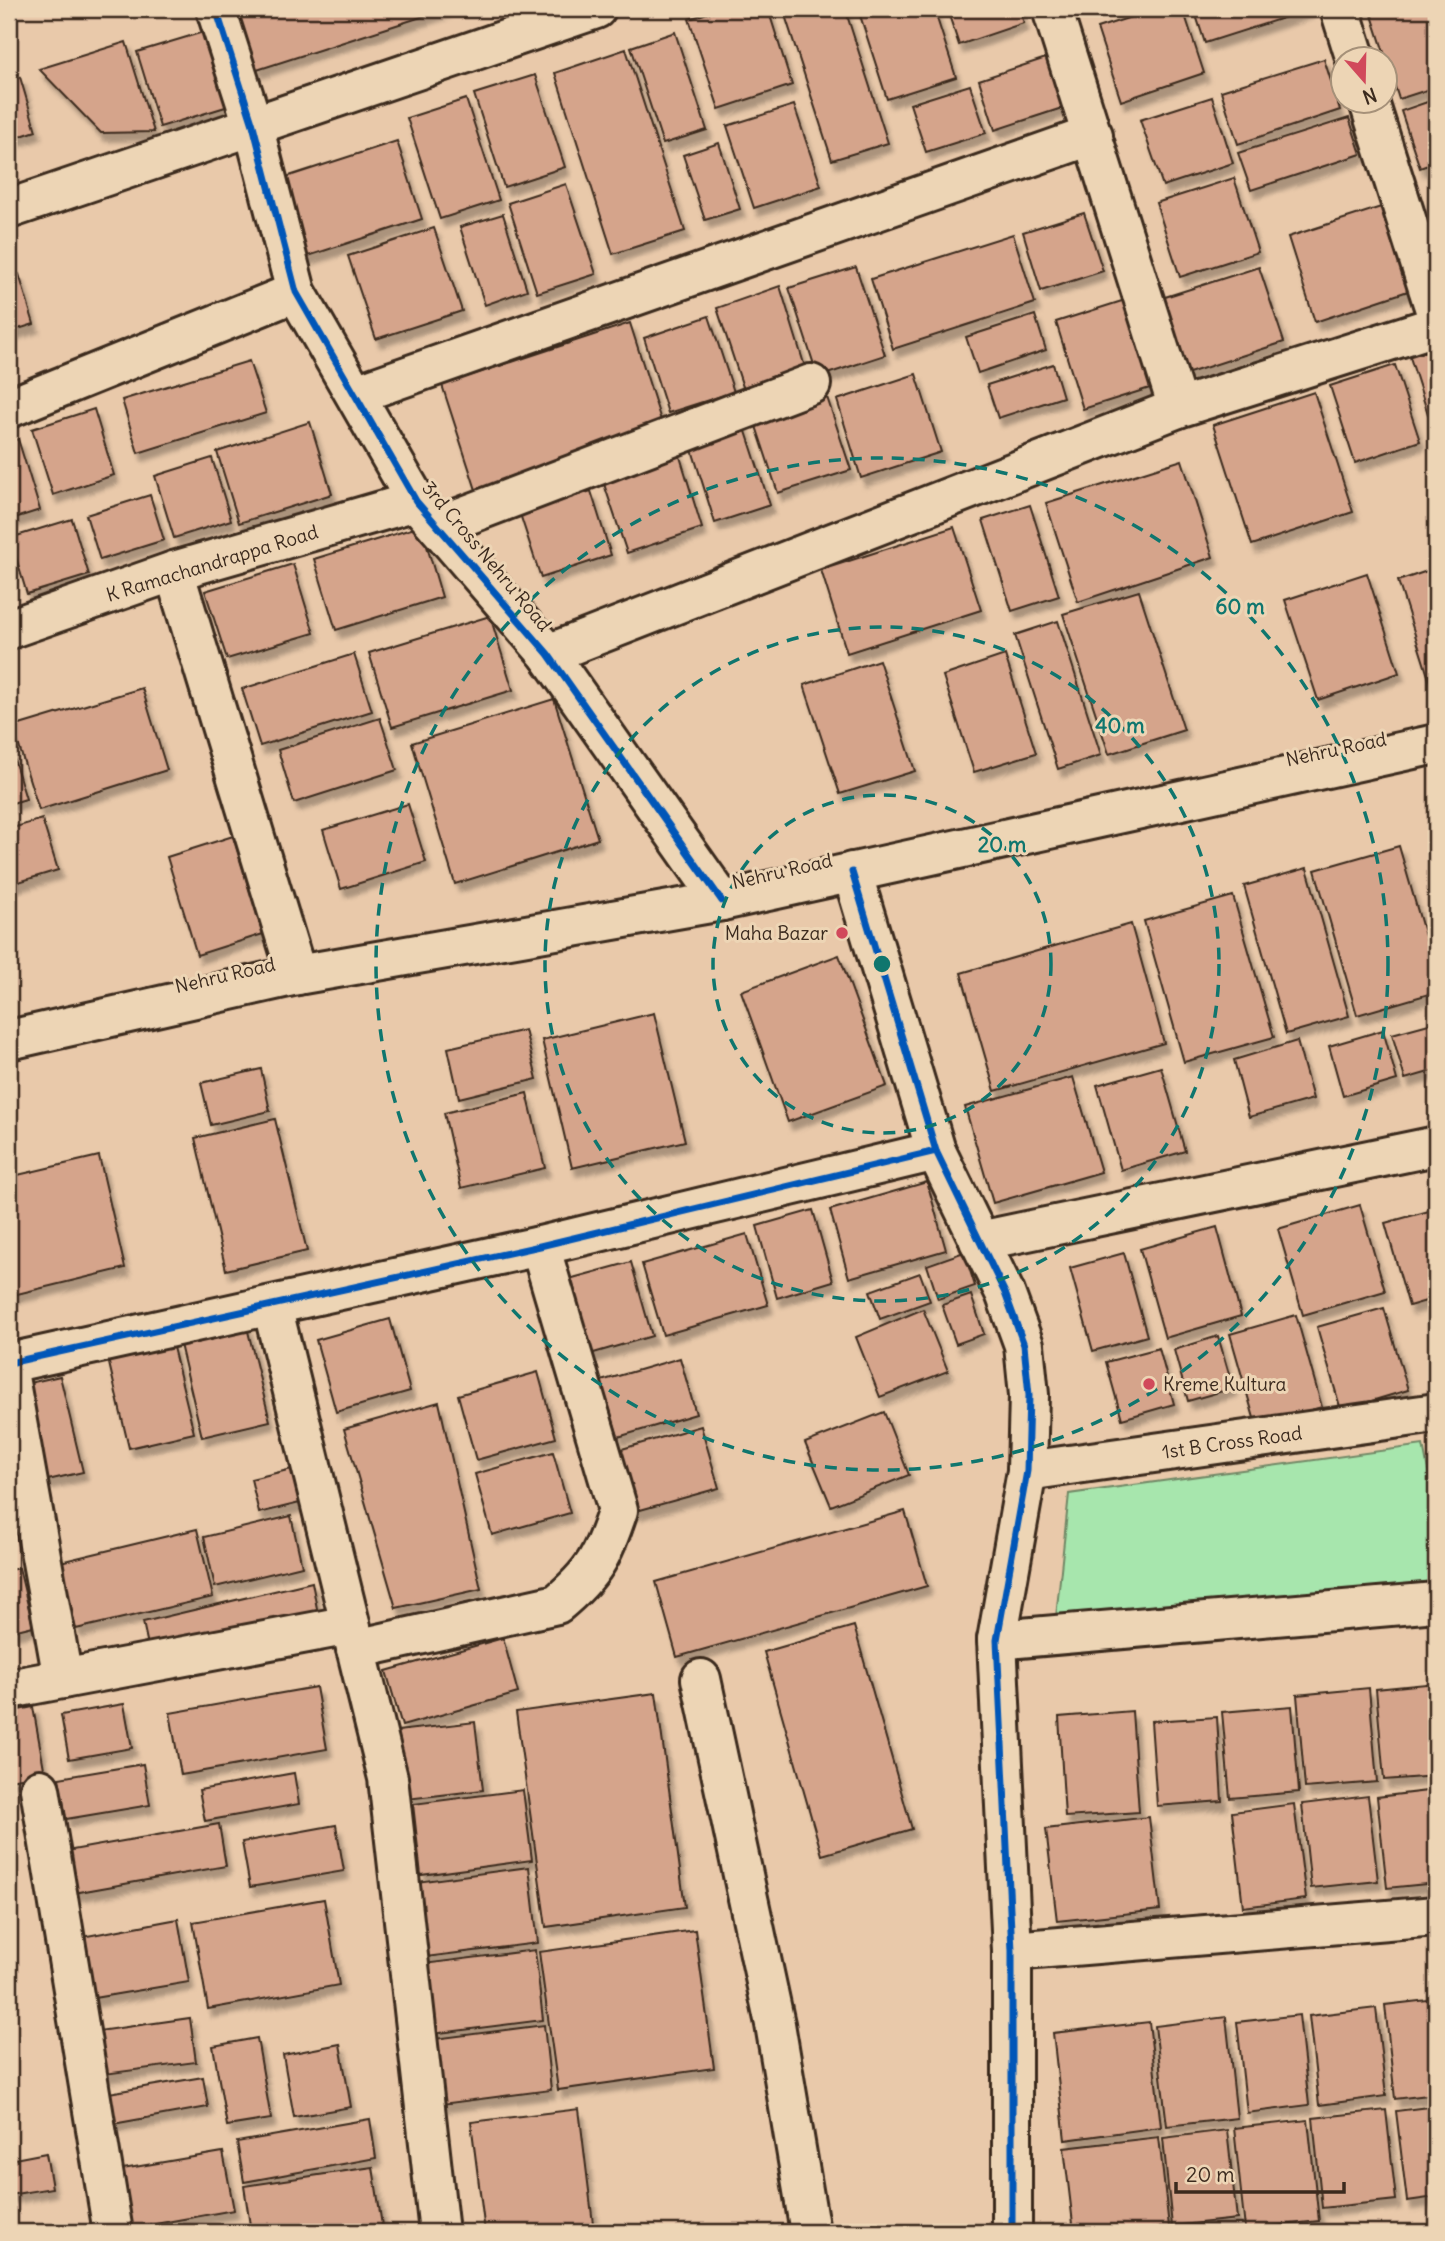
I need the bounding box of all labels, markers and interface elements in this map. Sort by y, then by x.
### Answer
north arrow [1330,46,1400,116]
text: N [1360,82,1380,109]
street label: 3rd Cross Nehru Road [417,476,557,636]
street label: K Ramachandrappa Road [103,519,321,607]
text: 60 m [1215,593,1265,620]
text: 40 m [1095,712,1145,739]
street label: Nehru Road [1284,727,1388,771]
text: 20 m [978,831,1027,858]
street label: Nehru Road [730,848,834,894]
place label: Maha Bazar [725,921,828,945]
marker: Maha Bazar [834,925,850,941]
street label: Nehru Road [173,952,277,998]
centre of rings [870,952,894,976]
place label: Kreme Kultura [1163,1372,1287,1396]
marker: Kreme Kultura [1141,1376,1157,1392]
street label: 1st B Cross Road [1160,1420,1304,1464]
scale bar [1176,2150,1344,2194]
text: 20 m [1186,2161,1235,2188]

